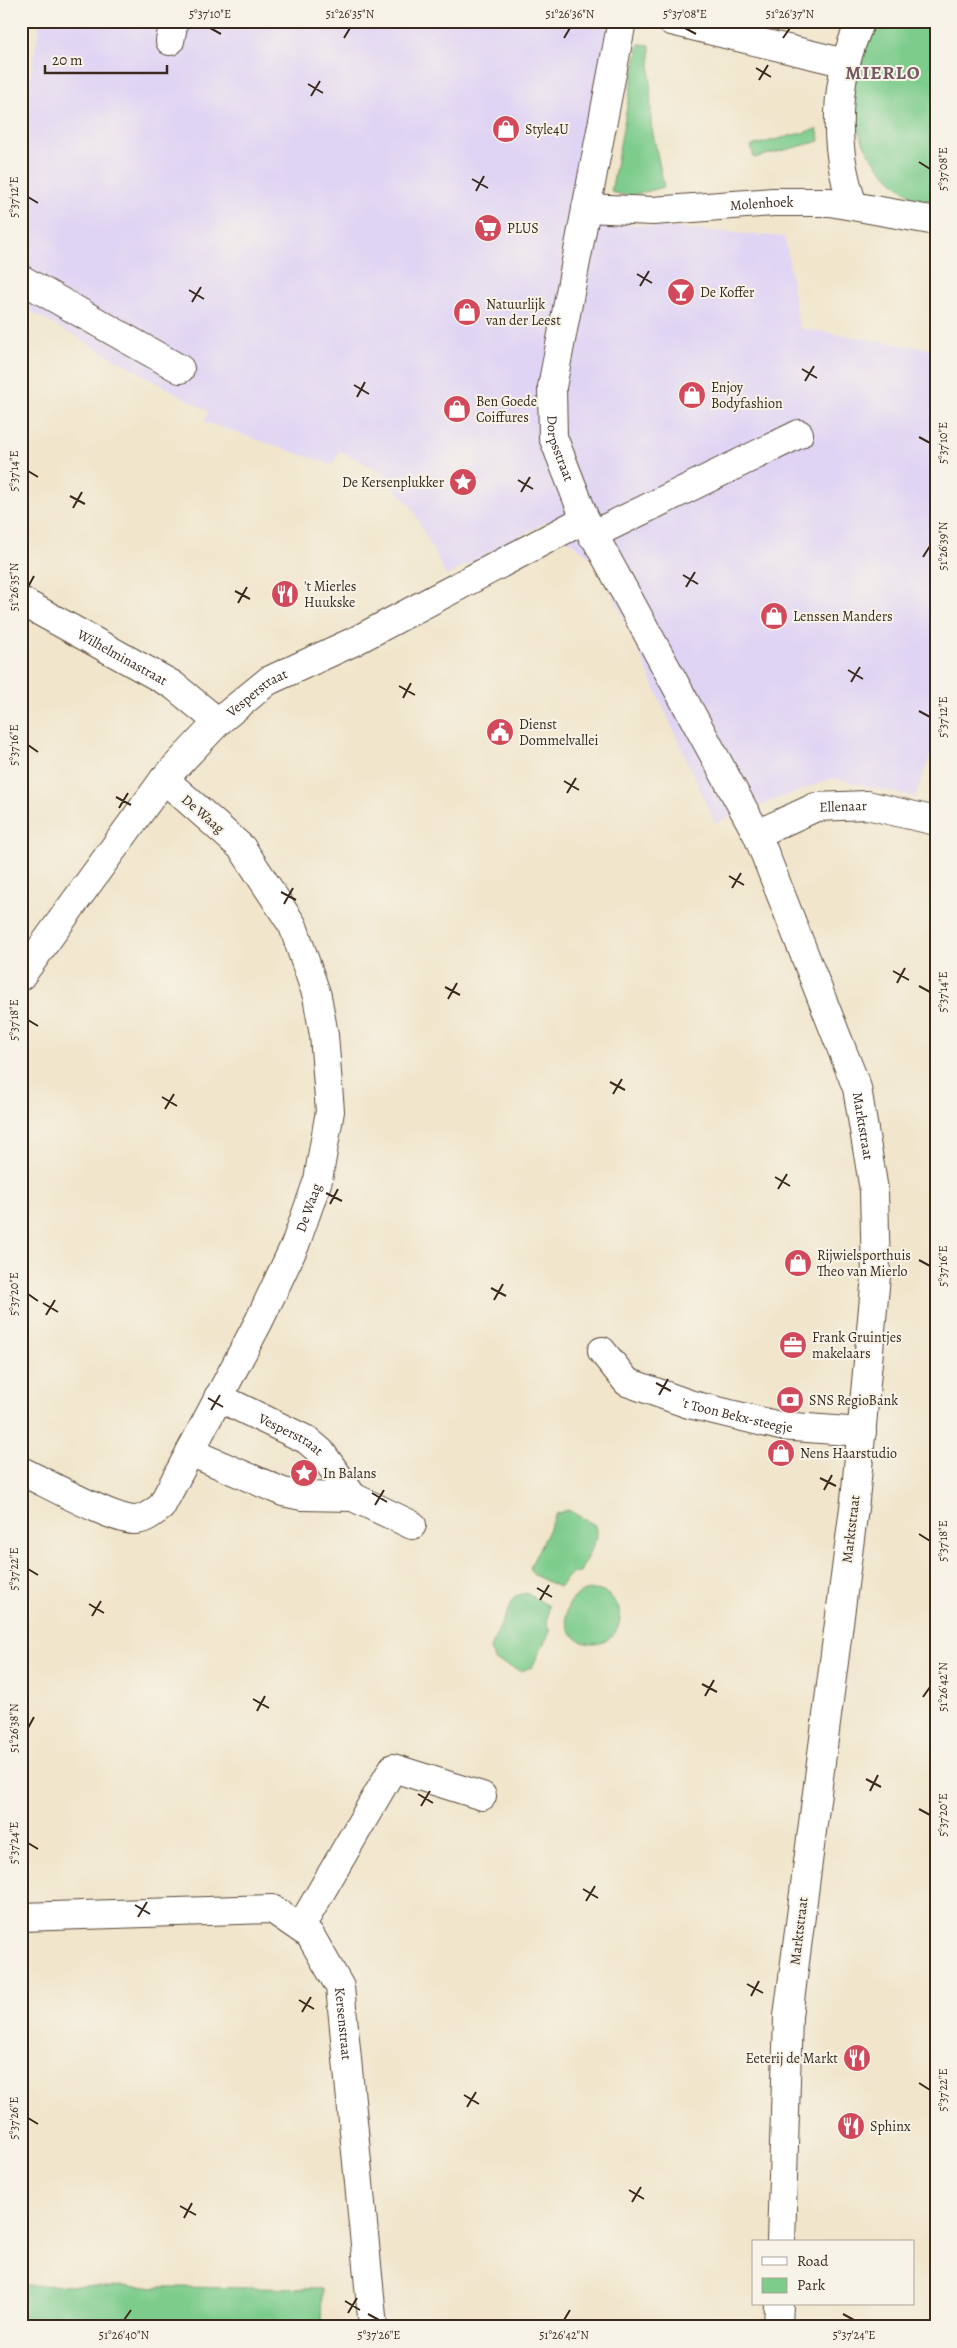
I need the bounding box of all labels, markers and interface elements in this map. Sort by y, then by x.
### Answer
text: 5°37'10"E [189,6,231,22]
text: 51°26'35"N [326,6,375,22]
text: 51°26'36"N [546,6,595,22]
text: 5°37'08"E [663,6,707,22]
text: 51°26'37"N [766,6,815,22]
scale bar [45,42,168,74]
text: 20 m [52,50,83,70]
district label: MIERLO [845,60,921,86]
shop icon: Style4U [491,114,521,144]
place label: Style4U [525,120,569,139]
text: 5°37'08"E [935,147,951,191]
text: 5°37'12"E [6,176,22,218]
street label: Molenhoek [729,192,793,215]
supermarket icon: PLUS [473,213,503,243]
place label: PLUS [507,219,539,238]
bar icon: De Koffer [666,277,696,307]
place label: De Koffer [700,283,755,302]
place label: Natuurlijk van der Leest [485,295,561,330]
shop icon: Natuurlijk van der Leest [452,297,482,327]
place label: Enjoy Bodyfashion [711,378,783,413]
shop icon: Enjoy Bodyfashion [677,380,707,410]
place label: Ben Goede Coiffures [476,392,537,427]
shop icon: Ben Goede Coiffures [442,394,472,424]
street label: Dorpsstraat [543,415,579,484]
text: 5°37'10"E [935,422,951,464]
text: 5°37'14"E [6,450,22,492]
place icon: De Kersenplukker [448,467,478,497]
place label: De Kersenplukker [342,473,445,492]
text: 51°26'39"N [935,521,951,570]
text: 51°26'35"N [6,562,22,611]
place label: 't Mierles Huukske [304,577,356,612]
restaurant icon: 't Mierles Huukske [270,579,300,609]
shop icon: Lenssen Manders [759,601,789,631]
place label: Lenssen Manders [793,607,893,626]
street label: Wilhelminastraat [73,624,171,690]
street label: Vesperstraat [221,664,291,722]
text: 5°37'12"E [935,696,951,738]
place label: Dienst Dommelvallei [519,715,598,750]
public building icon: Dienst Dommelvallei [485,717,515,747]
text: 5°37'16"E [6,724,22,766]
street label: De Waag [178,790,228,838]
street label: Ellenaar [819,795,868,816]
text: 5°37'14"E [935,971,951,1013]
text: 5°37'18"E [6,999,22,1041]
street label: Marktstraat [848,1091,878,1162]
street label: De Waag [291,1181,326,1235]
text: 5°37'16"E [935,1245,951,1287]
place label: Rijwielsporthuis Theo van Mierlo [817,1246,911,1281]
shop icon: Rijwielsporthuis Theo van Mierlo [783,1248,813,1278]
text: 5°37'20"E [6,1272,22,1316]
place label: Frank Gruintjes makelaars [812,1328,902,1363]
office icon: Frank Gruintjes makelaars [778,1330,808,1360]
bank icon: SNS RegioBank [775,1385,805,1415]
place label: SNS RegioBank [809,1391,898,1410]
street label: 't Toon Bekx-steegje [679,1393,793,1436]
street label: Vesperstraat [255,1408,328,1460]
shop icon: Nens Haarstudio [766,1438,796,1468]
place label: Nens Haarstudio [800,1444,897,1463]
place icon: In Balans [289,1458,319,1488]
place label: In Balans [323,1464,376,1483]
street label: Marktstraat [837,1494,865,1564]
text: 5°37'18"E [935,1520,951,1562]
text: 5°37'22"E [6,1548,22,1591]
text: 51°26'42"N [935,1662,951,1712]
text: 51°26'38"N [6,1703,22,1753]
text: 5°37'20"E [935,1793,951,1837]
text: 5°37'24"E [6,1822,22,1864]
street label: Marktstraat [785,1896,813,1966]
street label: Kersenstraat [331,1986,357,2061]
restaurant icon: Eeterij de Markt [842,2043,872,2073]
place label: Eeterij de Markt [746,2049,838,2068]
text: 5°37'22"E [935,2069,951,2112]
text: 5°37'26"E [6,2097,22,2139]
restaurant icon: Sphinx [836,2111,866,2141]
place label: Sphinx [870,2117,911,2136]
legend [752,2240,914,2306]
text: Road [797,2251,829,2271]
text: Park [797,2275,826,2295]
text: 51°26'40"N [99,2327,150,2343]
text: 5°37'26"E [358,2327,400,2343]
text: 51°26'42"N [539,2327,589,2343]
text: 5°37'24"E [833,2327,875,2343]

